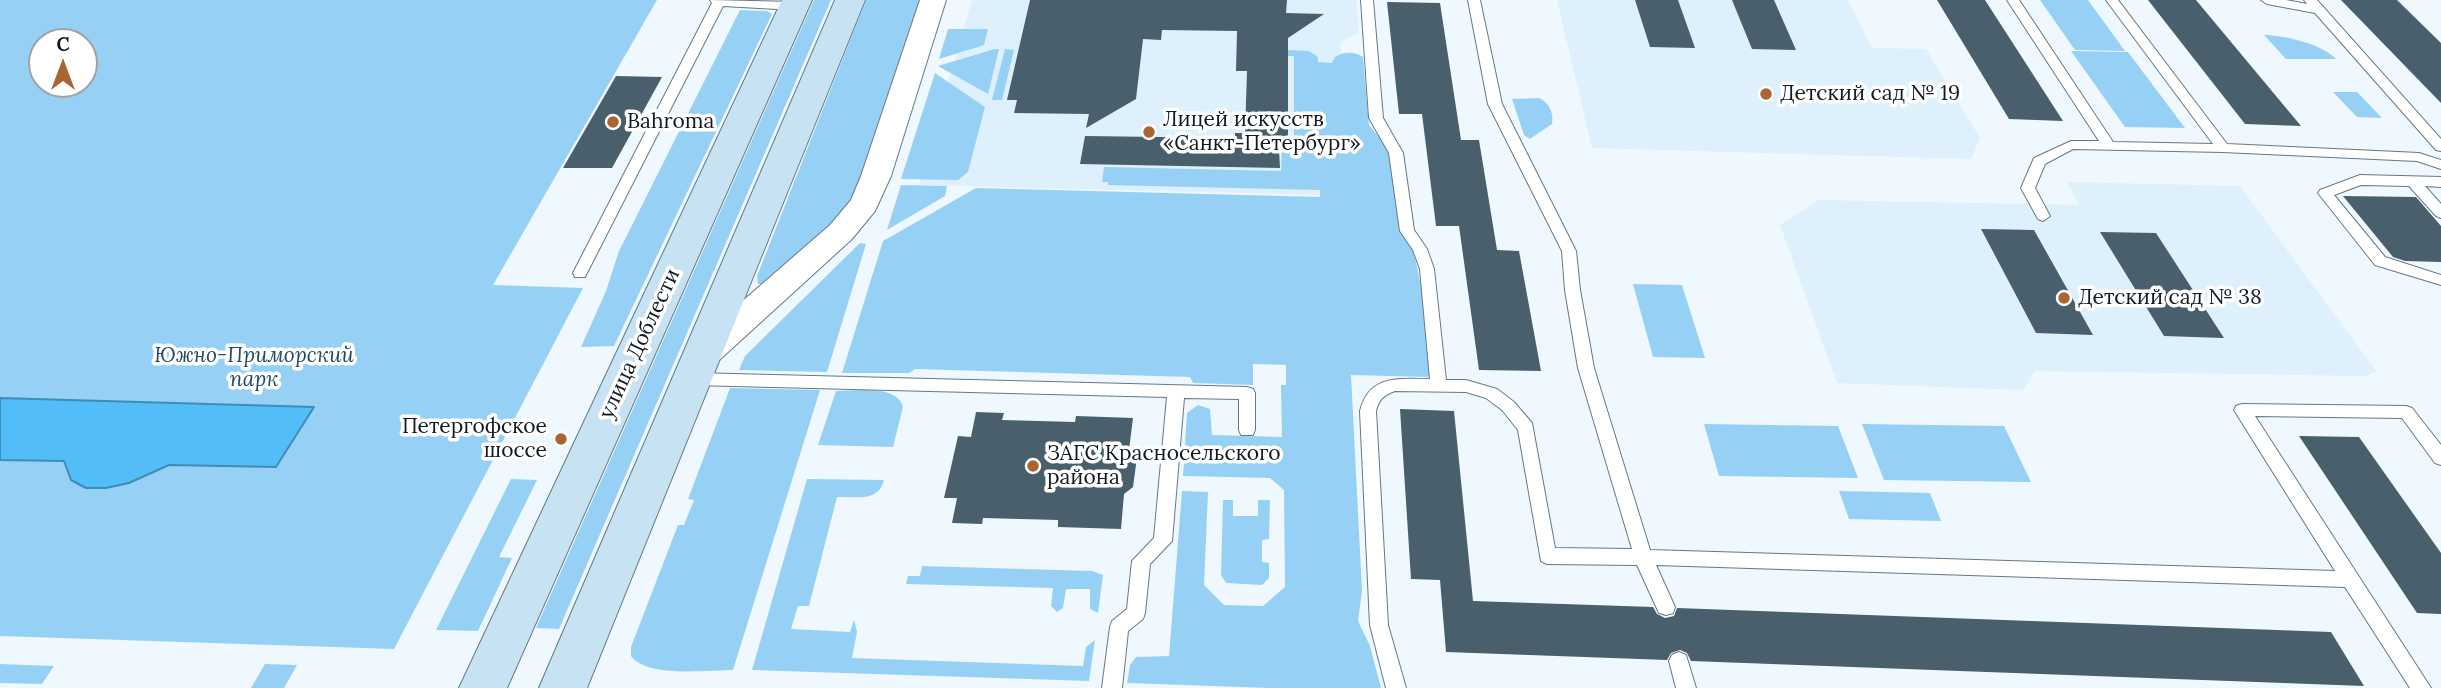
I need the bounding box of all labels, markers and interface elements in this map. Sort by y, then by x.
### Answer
north arrow [28,28,98,98]
text: С [56,32,70,56]
place label: Детский сад № 19 [1780,81,1960,107]
marker: Детский сад № 19 [1758,86,1774,102]
place label: Лицей искусств «Санкт-Петербург» [1163,107,1361,157]
place label: Bahroma [627,109,714,135]
marker: Bahroma [605,114,621,130]
marker: Лицей искусств «Санкт-Петербург» [1141,124,1157,140]
street label: улица Доблести [594,265,686,423]
place label: Детский сад № 38 [2078,285,2262,311]
marker: Детский сад № 38 [2056,290,2072,306]
park label: Южно-Приморский парк [154,343,354,393]
place label: Петергофское шоссе [402,414,547,464]
marker: Петергофское шоссе [553,431,569,447]
place label: ЗАГС Красносельского района [1047,441,1281,491]
marker: ЗАГС Красносельского района [1025,458,1041,474]

